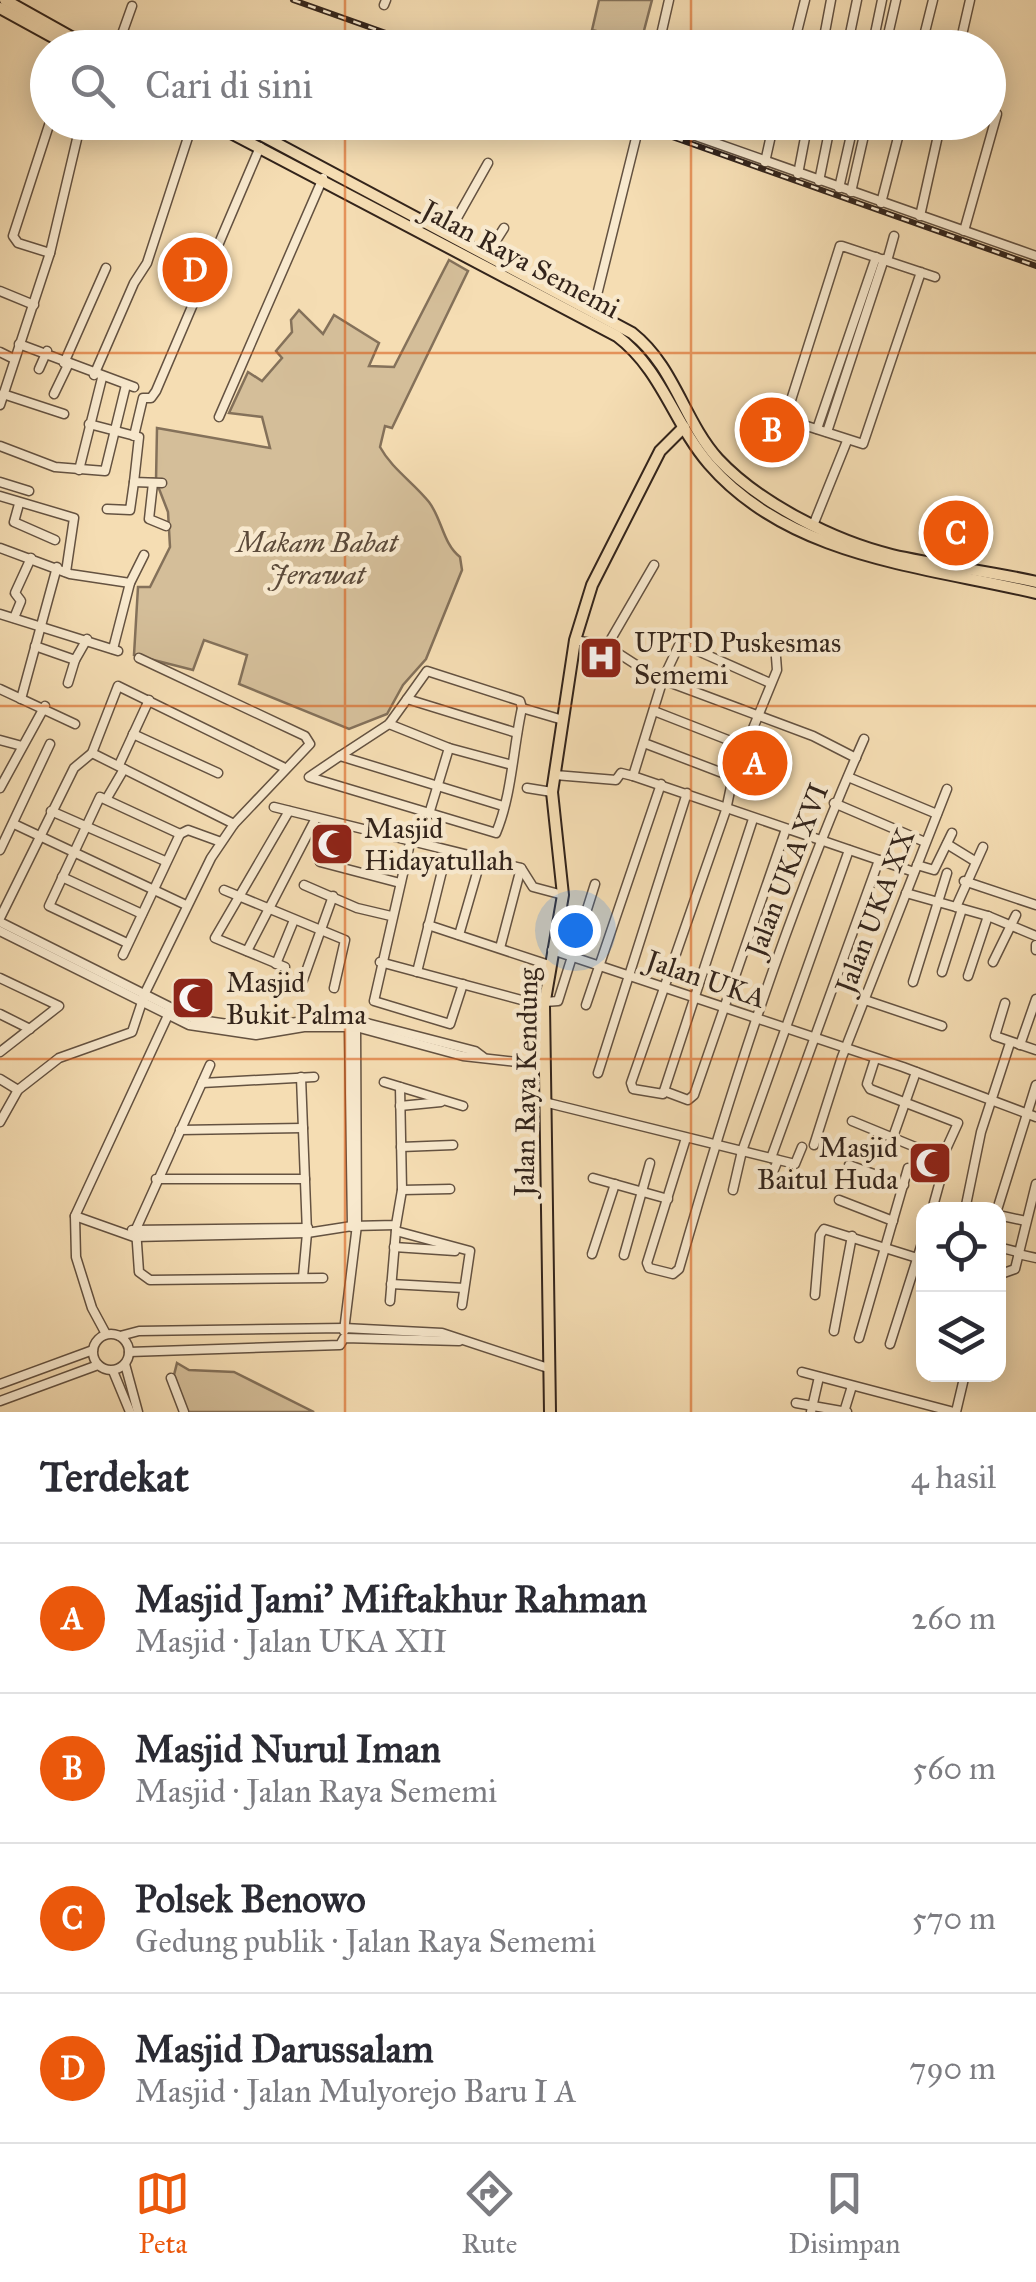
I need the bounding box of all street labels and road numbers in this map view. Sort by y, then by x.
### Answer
street label: Jalan Raya Sememi [413,191,626,326]
street label: Jalan UKA XVI [737,778,836,965]
street label: Jalan UKA XX [827,824,922,1001]
street label: Jalan UKA [639,941,770,1016]
street label: Jalan Raya Kendung [506,966,546,1200]

